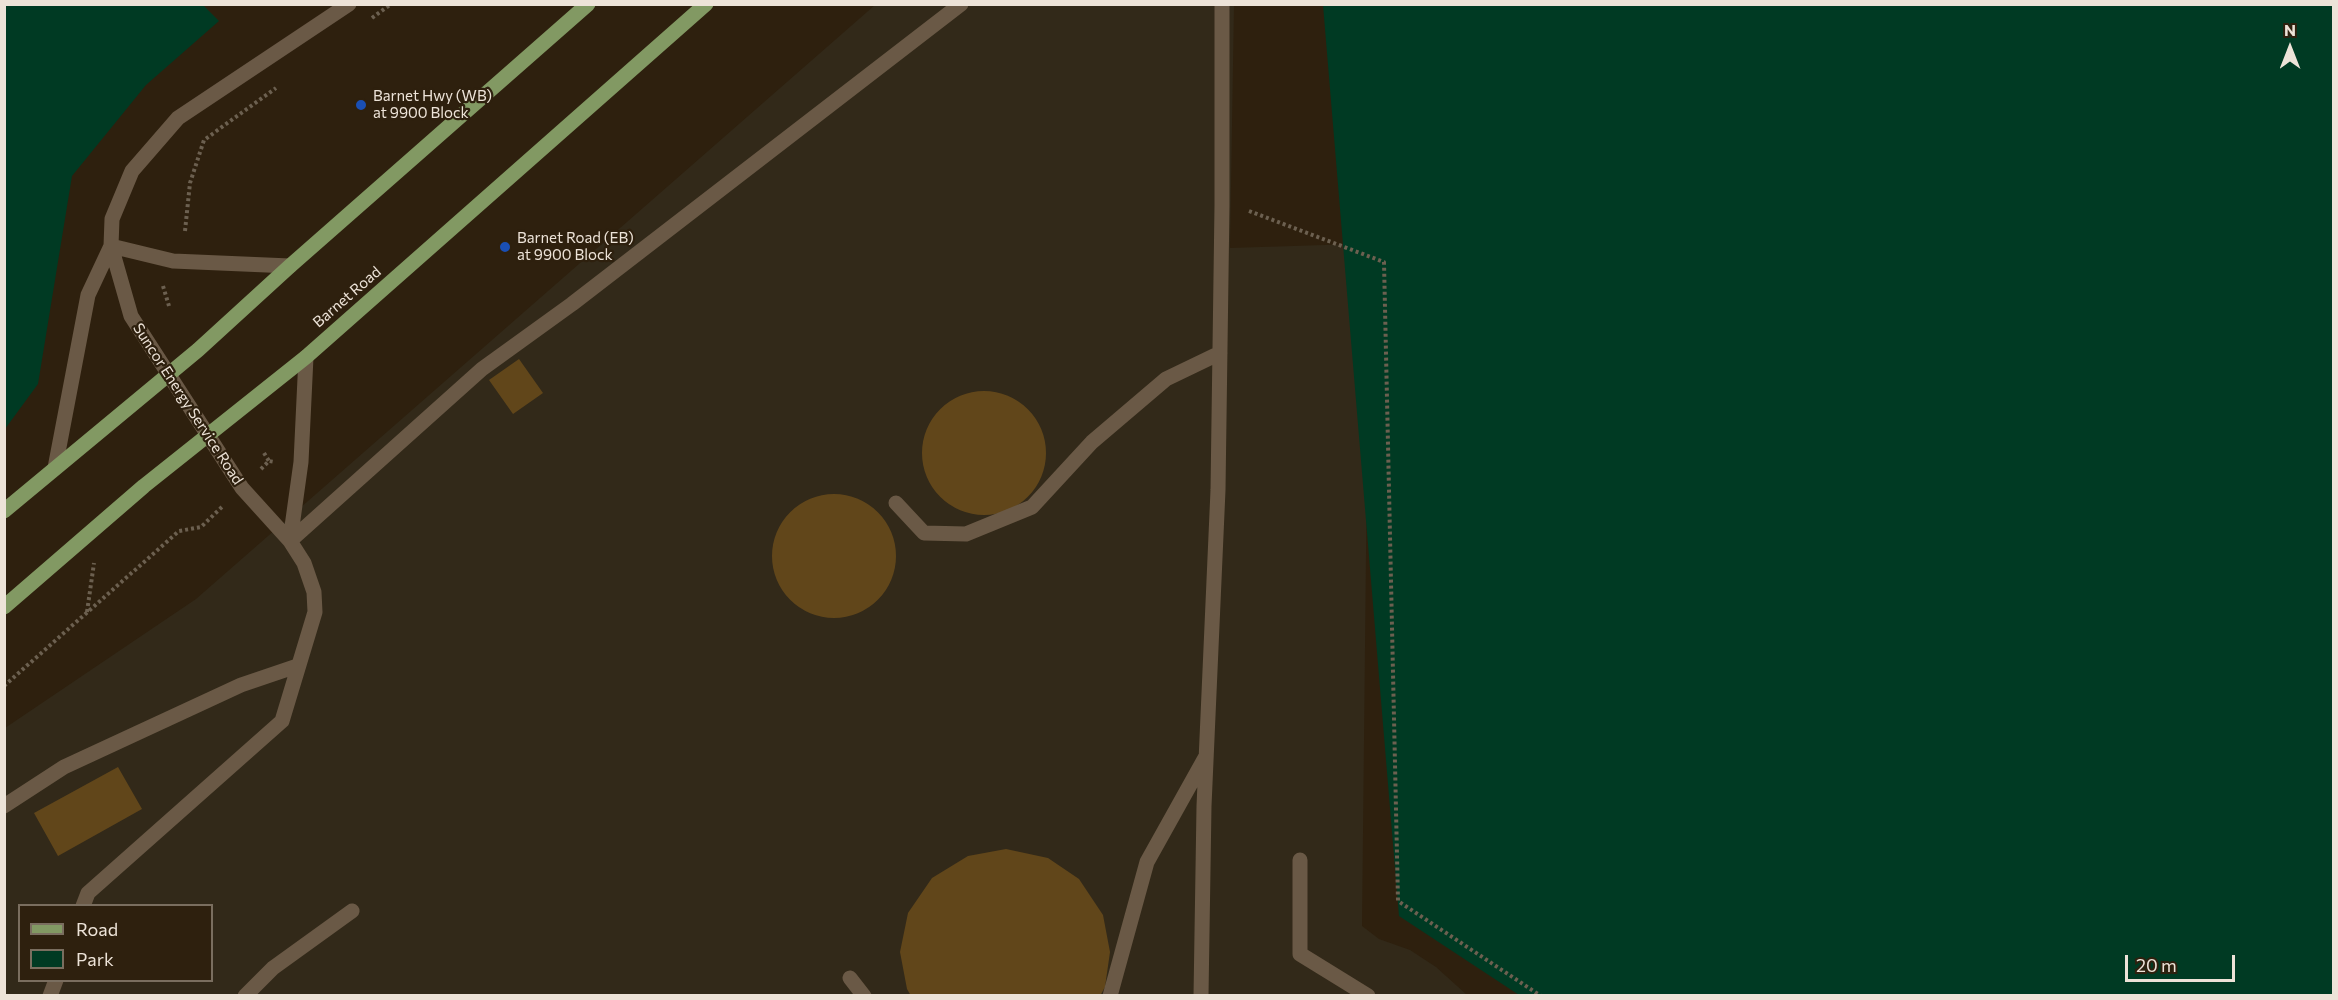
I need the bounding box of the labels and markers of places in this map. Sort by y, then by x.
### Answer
place label: Barnet Hwy (WB) at 9900 Block [373,87,492,122]
marker: Barnet Hwy (WB) at 9900 Block [354,98,368,112]
place label: Barnet Road (EB) at 9900 Block [517,229,634,264]
marker: Barnet Road (EB) at 9900 Block [498,240,512,254]

